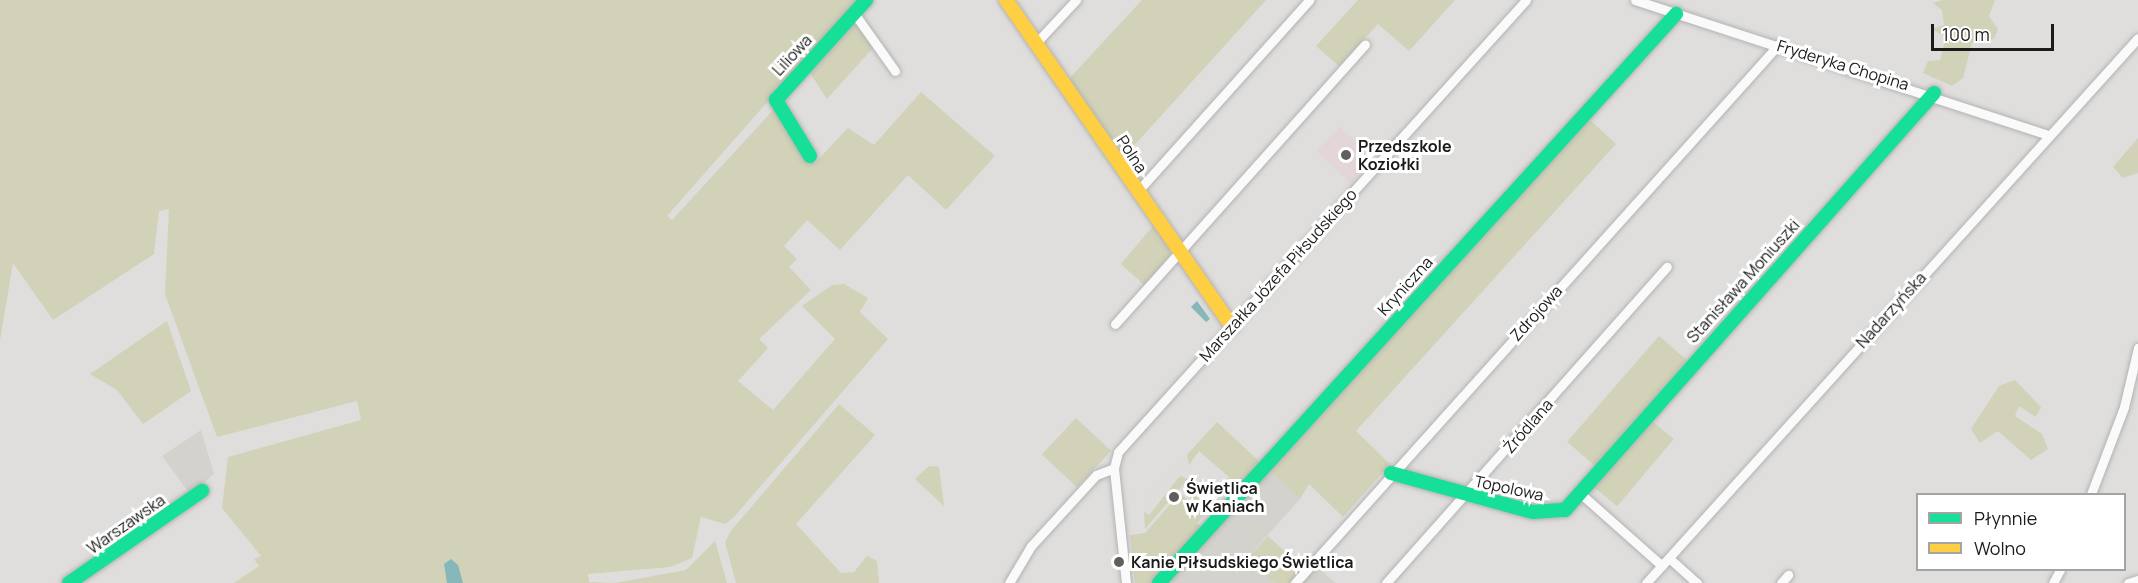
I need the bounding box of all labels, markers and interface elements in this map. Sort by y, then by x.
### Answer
scale bar [1934,12,2057,50]
text: 100 m [1942,22,1990,46]
street label: Liliowa [768,30,816,80]
street label: Fryderyka Chopina [1775,36,1911,94]
street label: Polna [1113,131,1151,177]
place label: Przedszkole Koziołki [1358,136,1452,174]
marker: Przedszkole Koziołki [1339,148,1353,162]
street label: Marszałka Józefa Piłsudskiego [1195,185,1361,365]
street label: Stanisława Moniuszki [1683,215,1803,347]
street label: Kryniczna [1374,253,1436,319]
street label: Nadarzyńska [1852,268,1930,352]
street label: Zdrojowa [1506,281,1566,345]
street label: Źródlana [1499,395,1557,457]
street label: Topolowa [1473,471,1545,505]
place label: Świetlica w Kaniach [1186,478,1265,516]
street label: Warszawska [83,490,169,558]
marker: Świetlica w Kaniach [1167,490,1181,504]
legend [1916,493,2126,571]
text: Płynnie [1974,506,2037,530]
text: Wolno [1974,536,2026,560]
place label: Kanie Piłsudskiego Świetlica [1131,552,1354,572]
marker: Kanie Piłsudskiego Świetlica [1112,555,1126,569]

